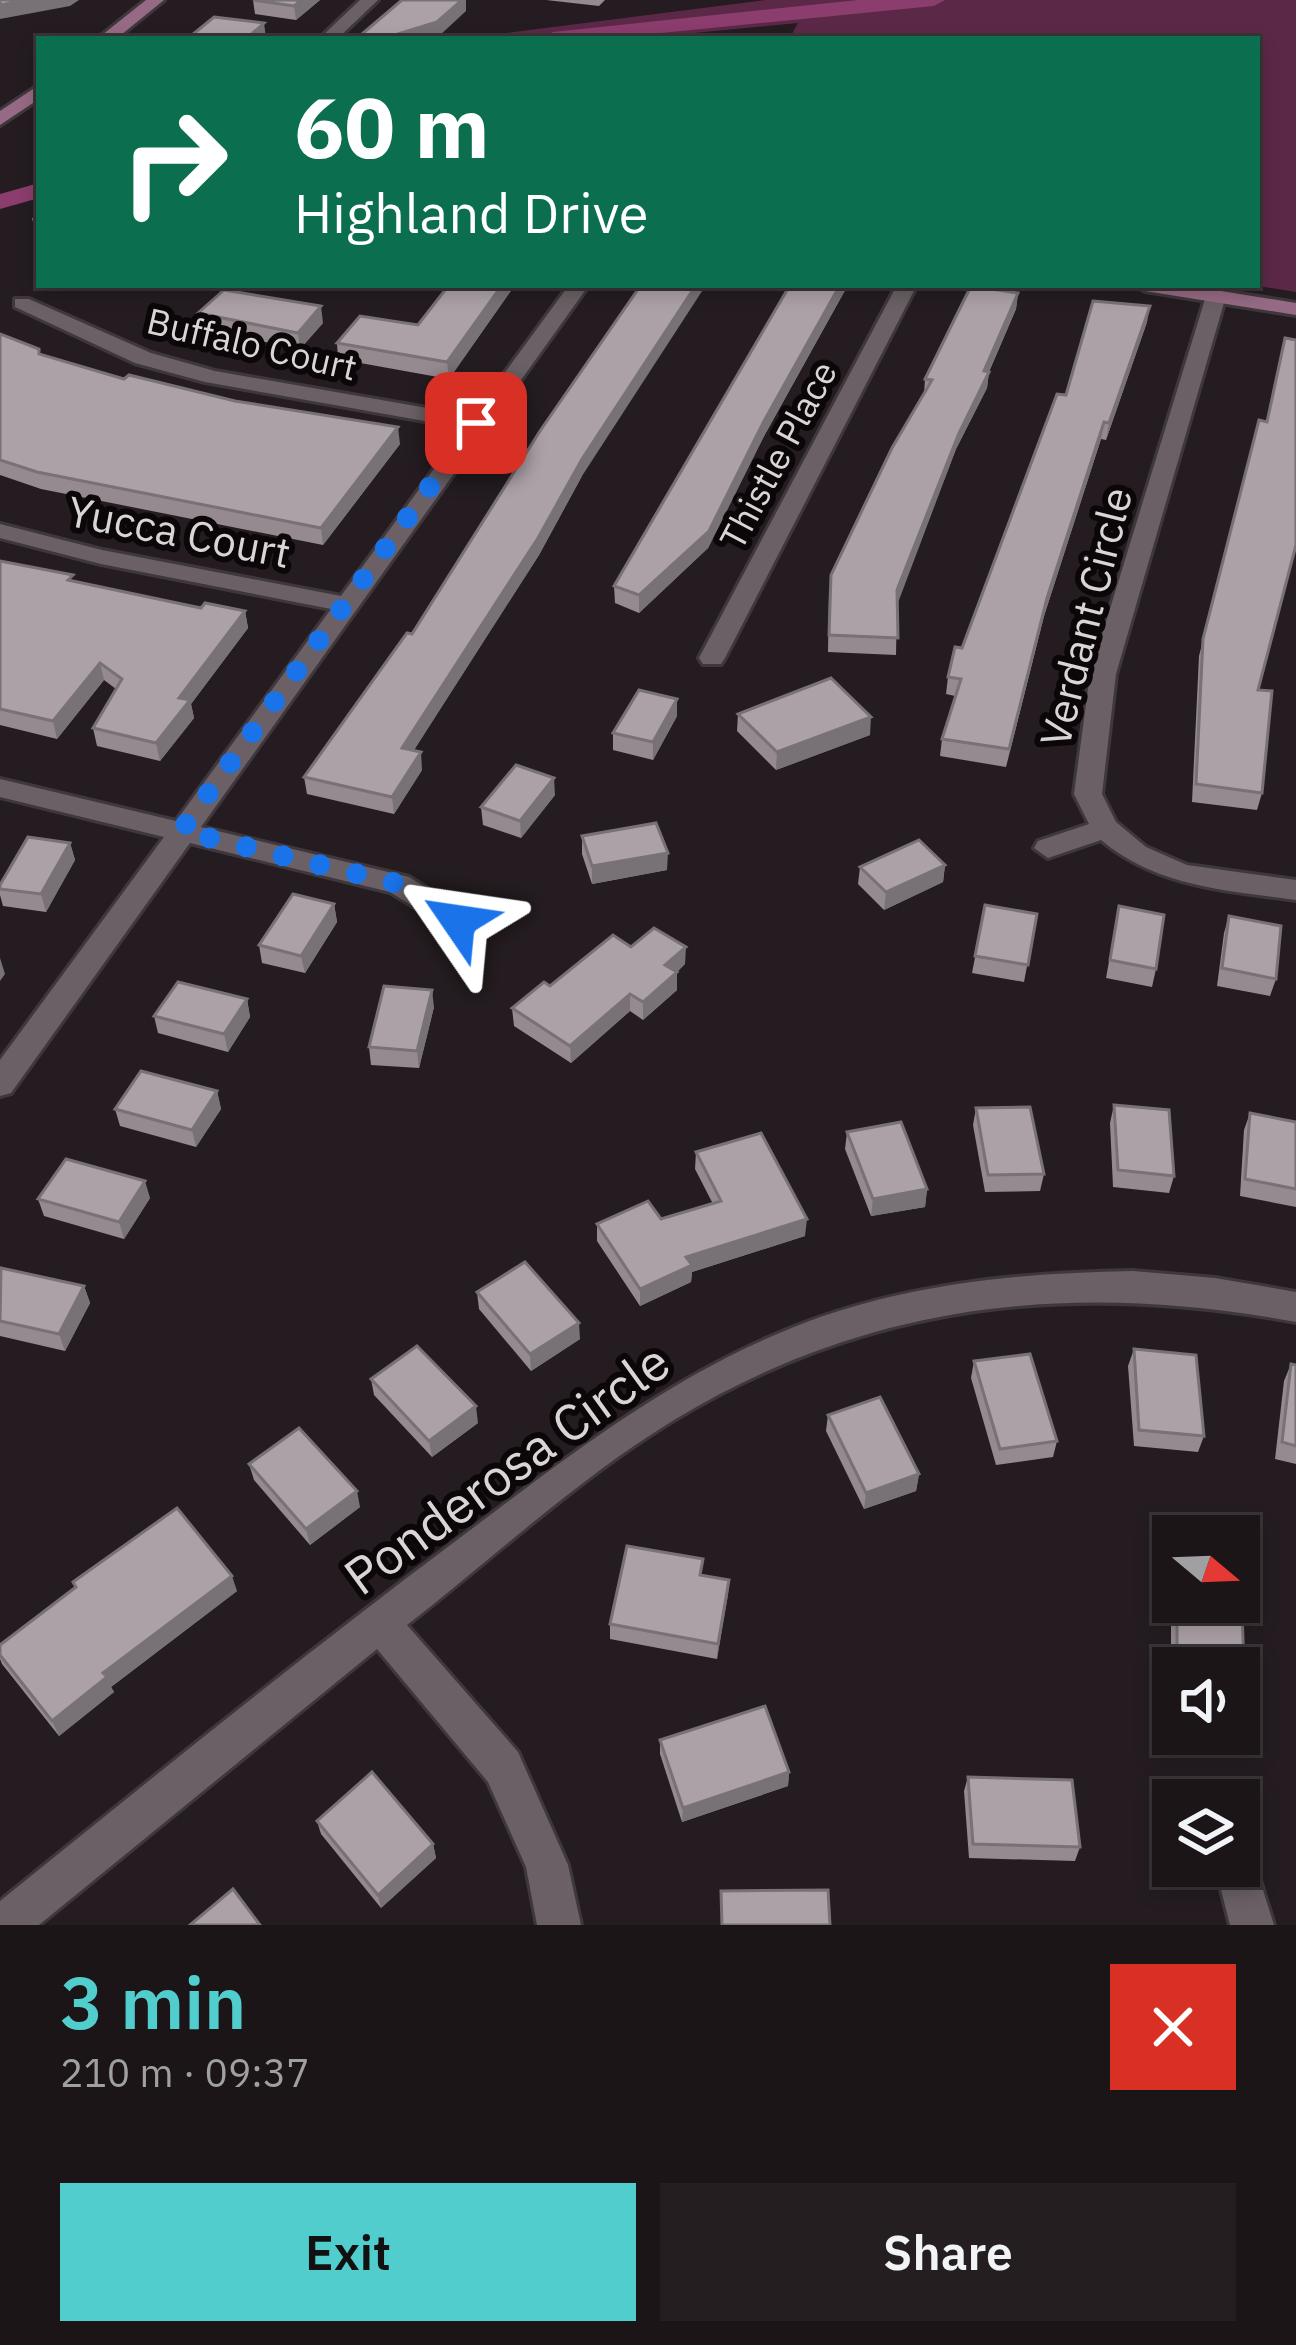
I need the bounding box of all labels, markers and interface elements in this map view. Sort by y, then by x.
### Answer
text: 60 m [294,72,490,181]
icon: right [96,84,252,240]
text: Highland Drive [294,178,648,248]
street label: Buffalo Court [143,297,362,390]
street label: Thistle Place [708,353,847,557]
pin [425,372,527,474]
icon: arrive [443,390,509,456]
street label: Verdant Circle [1027,482,1144,752]
street label: Yucca Court [63,483,295,580]
position arrow [395,858,521,984]
street label: Ponderosa Circle [331,1328,682,1608]
north arrow [1152,1515,1260,1623]
map controls [1152,1515,1260,1887]
button: sound [1152,1647,1260,1755]
button: layers [1152,1779,1260,1887]
text: 3 min [60,1955,246,2049]
button: close [1110,1964,1236,2090]
text: 210 m · 09:37 [60,2047,310,2098]
button: Exit [60,2183,636,2321]
button: Share [660,2183,1236,2321]

